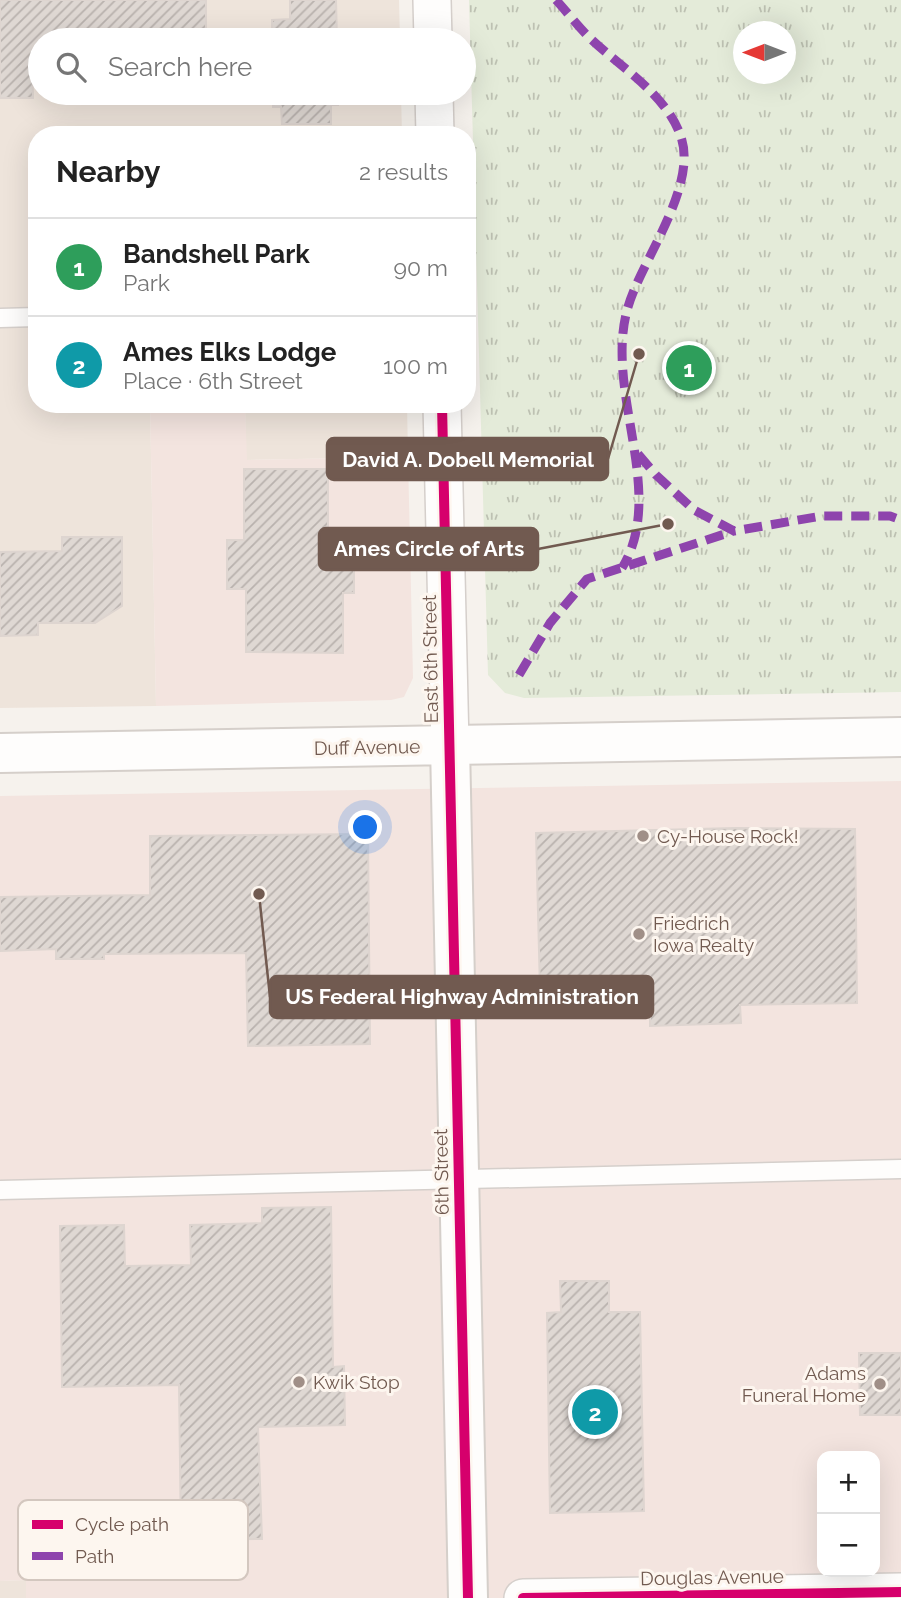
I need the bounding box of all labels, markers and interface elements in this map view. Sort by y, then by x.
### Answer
north arrow [733,21,796,84]
search box [28,28,476,105]
icon: search [52,48,90,86]
text: Search here [108,52,252,82]
text: Nearby [56,154,160,189]
text: 2 results [359,158,448,185]
text: Bandshell Park [123,239,310,269]
text: 1 [73,254,85,281]
text: 90 m [393,254,448,281]
text: Park [123,269,170,296]
text: Ames Elks Lodge [123,337,336,367]
pin: 1 [666,342,712,394]
text: 2 [73,352,85,379]
text: 100 m [383,352,448,379]
text: Place · 6th Street [123,367,303,394]
callout: David A. Dobell Memorial [327,438,608,480]
text: David A. Dobell Memorial [342,447,594,472]
callout: Ames Circle of Arts [319,528,538,570]
text: Ames Circle of Arts [334,536,524,561]
street label: East 6th Street [418,594,442,724]
street label: Duff Avenue [314,735,420,759]
your location [348,810,382,844]
place label: Cy-House Rock! [657,825,798,847]
marker: Cy-House Rock! [635,828,651,844]
place label: Friedrich Iowa Realty [653,912,754,956]
marker: Friedrich Iowa Realty [631,926,647,942]
callout: US Federal Highway Administration [270,976,653,1018]
text: US Federal Highway Administration [285,984,639,1009]
street label: 6th Street [429,1128,453,1215]
place label: Adams Funeral Home [742,1362,866,1406]
place label: Kwik Stop [313,1371,400,1393]
marker: Kwik Stop [291,1374,307,1390]
marker: Adams Funeral Home [872,1376,888,1392]
pin: 2 [572,1386,618,1438]
map controls [817,1451,880,1577]
button: + [817,1451,880,1514]
legend [18,1500,248,1580]
text: Cycle path [75,1513,169,1535]
button: − [817,1514,880,1577]
text: Path [75,1545,114,1567]
street label: Douglas Avenue [640,1565,784,1589]

